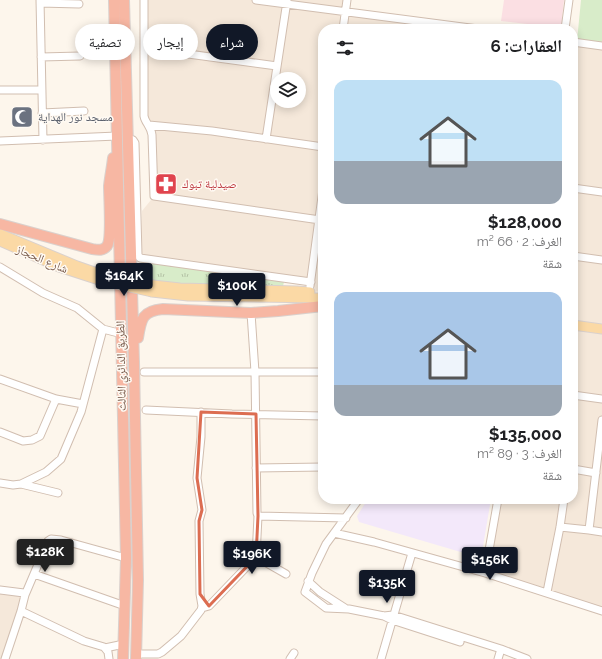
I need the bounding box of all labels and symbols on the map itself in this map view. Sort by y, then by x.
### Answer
mosque icon: مسجد نور الهداية [9,104,35,130]
place label: مسجد نور الهداية [38,110,113,124]
pharmacy icon: صيدلية تبوك [153,171,179,197]
place label: صيدلية تبوك [182,177,237,191]
street label: شارع الحجاز [13,241,70,277]
pin: $164K [96,263,152,297]
pin: $100K [209,273,265,307]
street label: الطريق الدائري الثالث [113,321,132,411]
pin: $128K [17,539,73,573]
pin: $196K [224,541,280,575]
pin: $156K [462,547,518,581]
pin: $135K [359,570,415,604]

